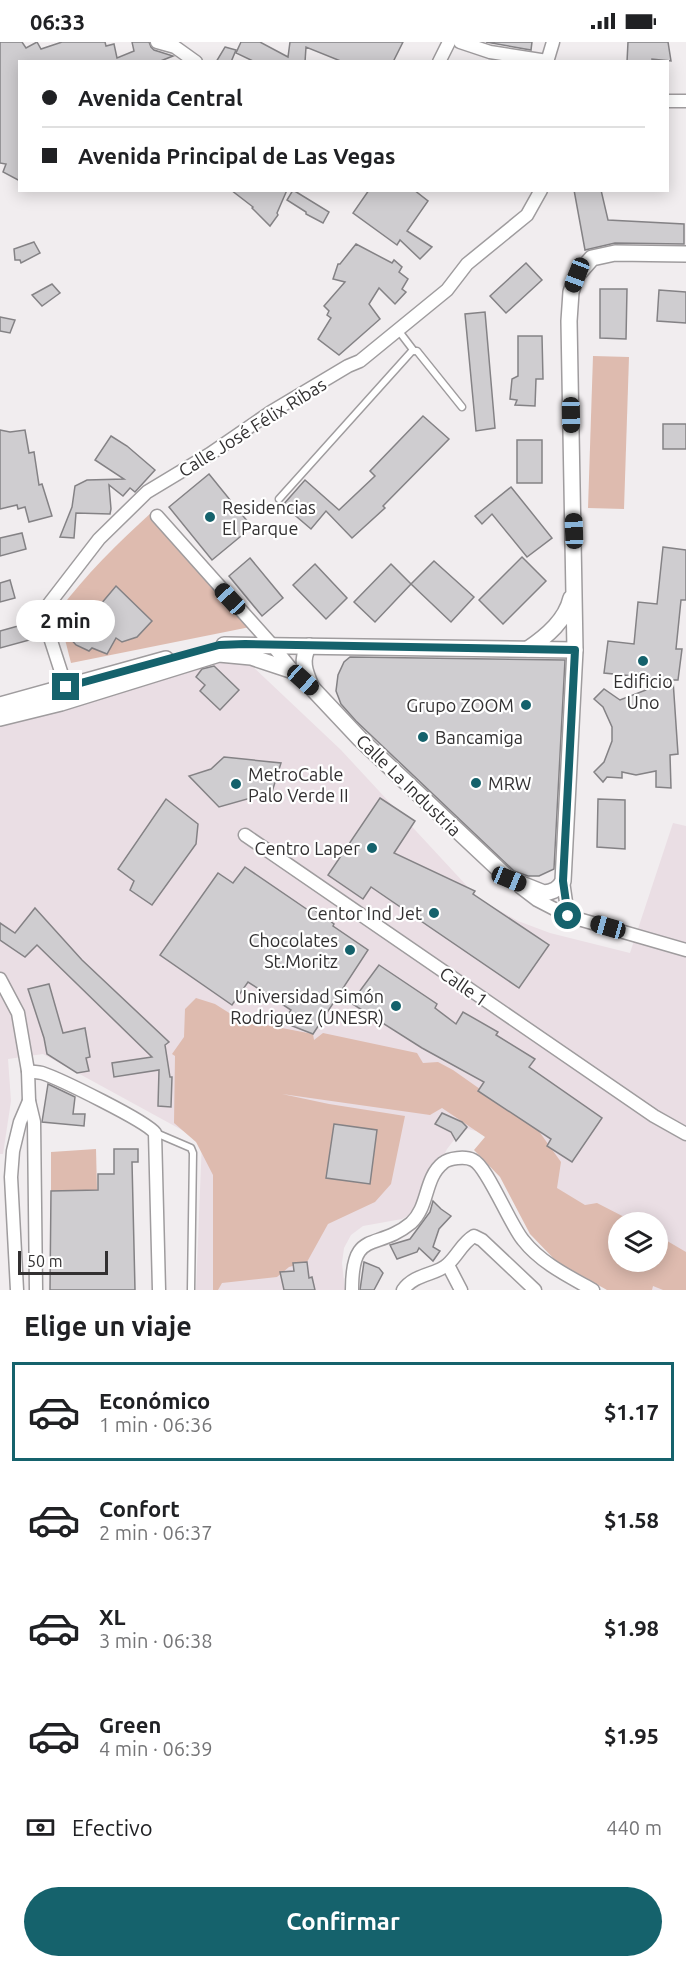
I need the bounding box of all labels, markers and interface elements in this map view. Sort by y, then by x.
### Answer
text: 06:33 [30,9,85,34]
text: Avenida Central [78,85,243,110]
text: Avenida Principal de Las Vegas [78,143,395,168]
car [562,255,592,295]
street label: Calle José Félix Ribas [175,373,330,481]
car [562,397,580,433]
place label: Residencias El Parque [222,497,316,538]
marker: Residencias El Parque [203,510,217,524]
car [564,513,584,549]
car [211,580,249,618]
callout: 2 min [16,600,116,642]
text: 2 min [40,609,91,632]
marker: Edificio Uno [636,654,650,668]
car [284,661,322,699]
place label: Edificio Uno [613,671,673,712]
route end [52,673,79,700]
place label: Grupo ZOOM [406,695,514,715]
marker: Grupo ZOOM [519,698,533,712]
place label: Bancamiga [435,727,523,747]
street label: Calle La Industria [353,730,465,840]
marker: Bancamiga [416,730,430,744]
place label: MetroCable Palo Verde II [248,764,349,805]
place label: MRW [488,773,532,793]
marker: MRW [469,776,483,790]
marker: MetroCable Palo Verde II [229,777,243,791]
place label: Centro Laper [255,838,360,858]
marker: Centro Laper [365,841,379,855]
car [489,864,529,894]
route start [554,902,581,929]
place label: Centor Ind Jet [307,903,422,923]
marker: Centor Ind Jet [427,906,441,920]
car [588,913,628,941]
place label: Chocolates St.Moritz [249,930,338,971]
marker: Chocolates St.Moritz [343,943,357,957]
street label: Calle 1 [436,962,492,1010]
place label: Universidad Simón Rodriguez (UNESR) [230,986,384,1028]
marker: Universidad Simón Rodriguez (UNESR) [389,999,403,1013]
map controls [608,1212,668,1272]
button: layers [608,1212,668,1272]
scale bar [18,1248,108,1276]
text: 50 m [27,1252,63,1270]
text: Elige un viaje [24,1311,192,1341]
icon: car [27,1385,81,1439]
text: Económico [99,1388,210,1413]
text: $1.17 [604,1399,659,1424]
text: 1 min · 06:36 [99,1413,213,1436]
icon: car [27,1493,81,1547]
text: Confort [99,1496,180,1521]
text: $1.58 [604,1507,659,1532]
text: 2 min · 06:37 [99,1521,213,1544]
icon: car [27,1601,81,1655]
text: XL [99,1604,126,1629]
text: $1.98 [604,1615,659,1640]
text: 3 min · 06:38 [99,1629,213,1652]
icon: car [27,1709,81,1763]
text: Green [99,1712,161,1737]
text: $1.95 [604,1723,659,1748]
text: 4 min · 06:39 [99,1737,213,1760]
icon: cash [24,1811,57,1844]
text: Efectivo [72,1815,153,1840]
text: 440 m [606,1816,662,1839]
button: Confirmar [24,1887,662,1956]

